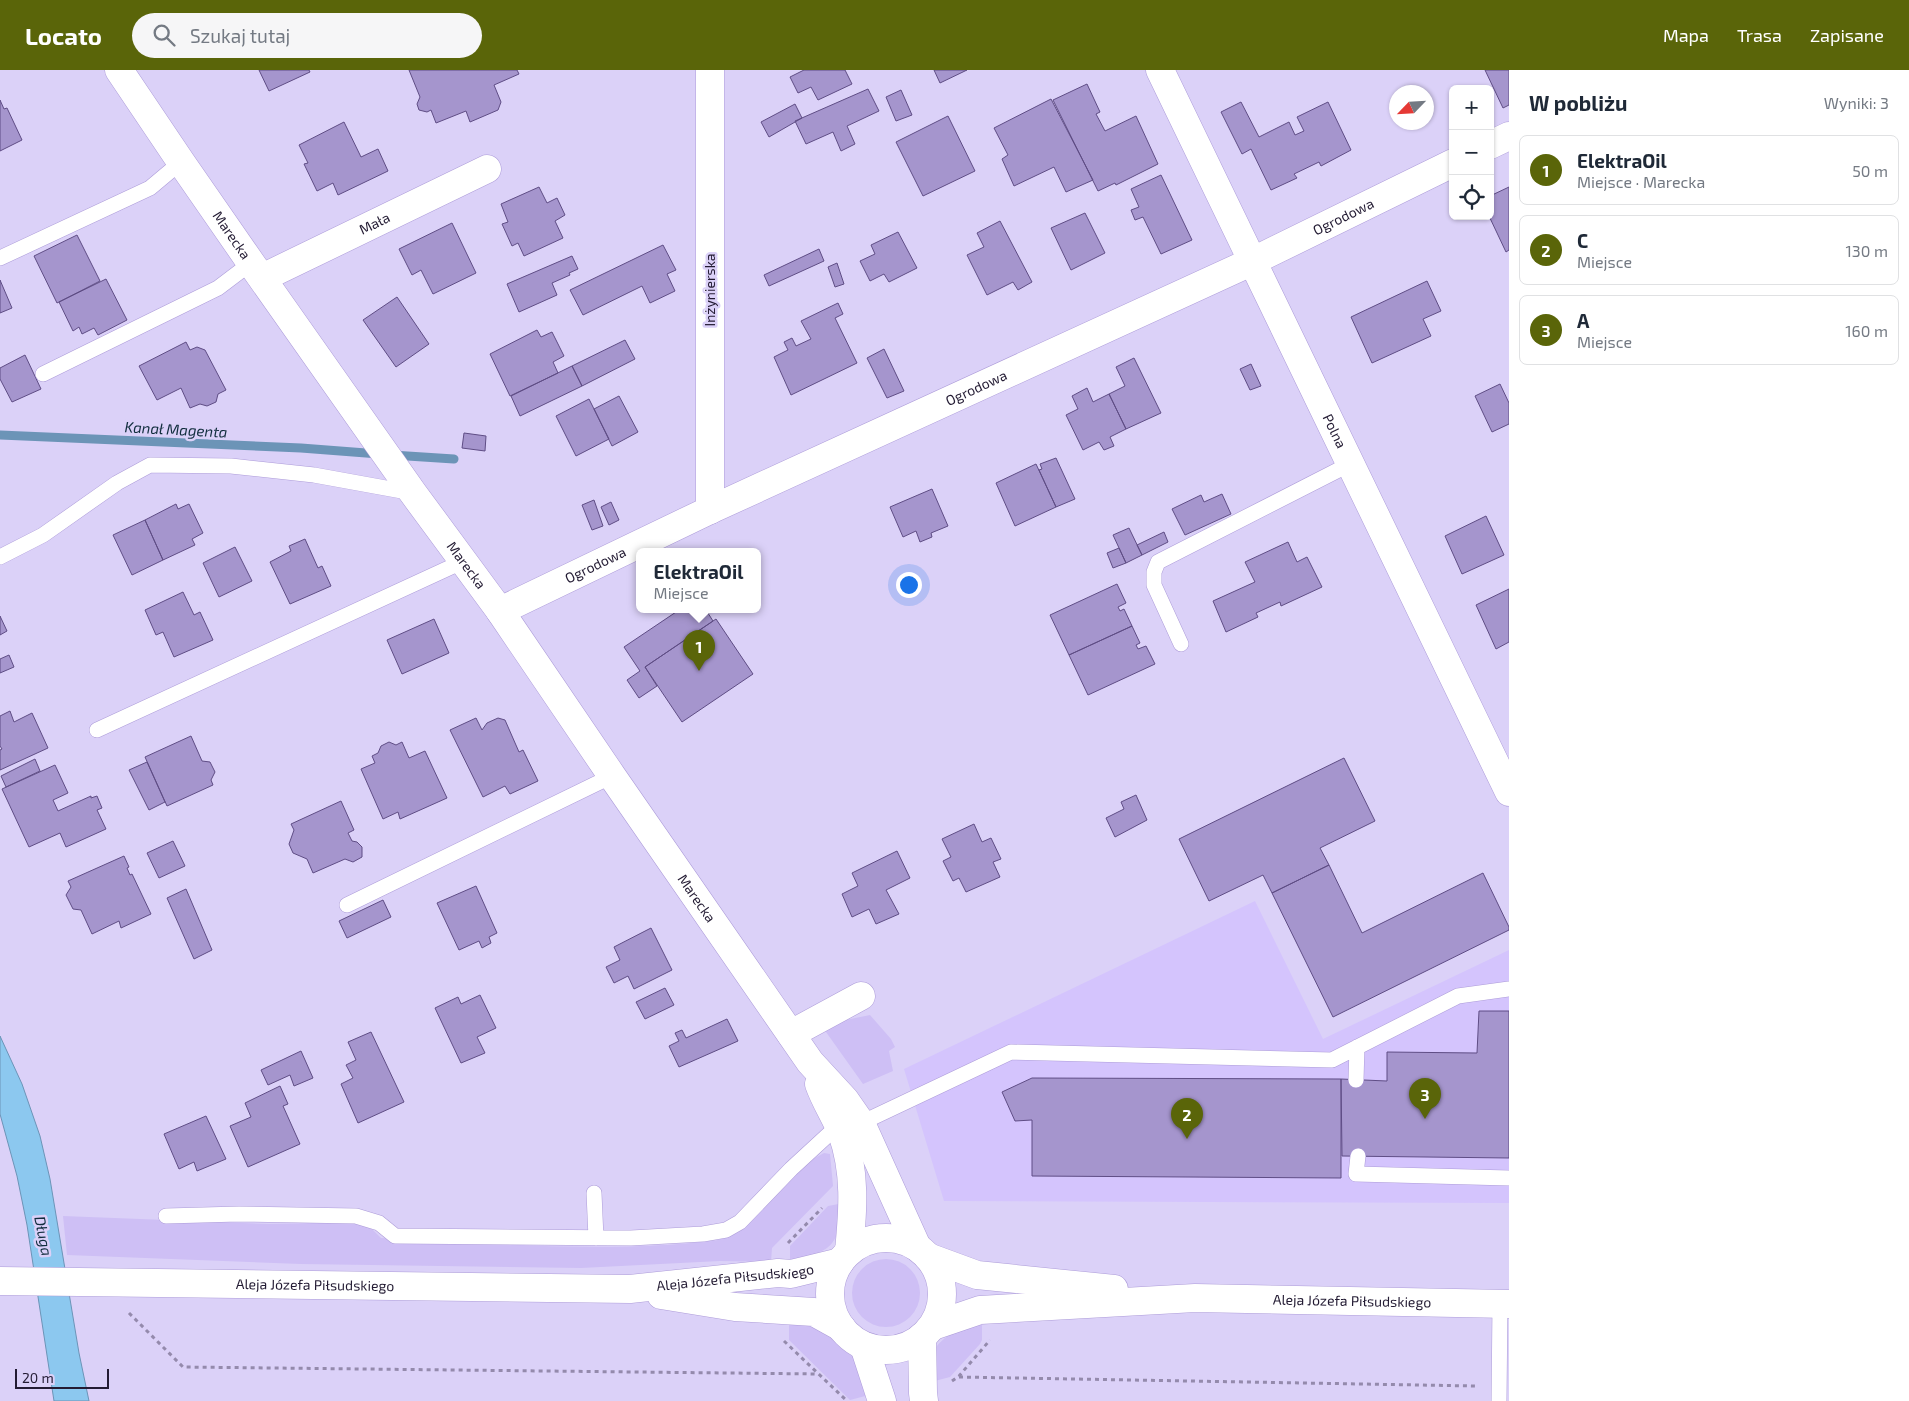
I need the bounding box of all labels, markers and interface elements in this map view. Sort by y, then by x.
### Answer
search box [132,13,482,58]
text: Locato [25,21,102,50]
icon: search [150,21,178,49]
text: Szukaj tutaj [190,24,290,47]
text: Mapa [1663,24,1709,46]
text: Trasa [1737,24,1782,46]
text: Zapisane [1810,24,1884,46]
north arrow [1389,85,1434,130]
map controls [1449,85,1494,220]
button: + [1449,85,1494,130]
text: W pobliżu [1529,90,1628,115]
text: Wyniki: 3 [1824,93,1889,112]
button: − [1449,130,1494,175]
text: ElektraOil [1577,149,1667,172]
text: 1 [1543,161,1549,180]
text: 50 m [1852,161,1888,180]
text: Miejsce · Marecka [1577,172,1705,191]
button: locate [1449,175,1494,220]
street label: Ogrodowa [1310,194,1376,238]
street label: Marecka [210,208,255,262]
street label: Mała [356,208,392,238]
text: C [1577,229,1588,252]
text: 2 [1541,241,1551,260]
text: 130 m [1846,241,1888,260]
text: Miejsce [1577,252,1632,271]
street label: Inżynierska [701,253,718,327]
text: A [1577,309,1589,332]
text: 3 [1541,321,1551,340]
text: 160 m [1845,321,1888,340]
text: Miejsce [1577,332,1632,351]
street label: Ogrodowa [943,366,1010,409]
street label: Polna [1319,411,1350,451]
water label: Kanał Magenta [124,417,228,441]
street label: Marecka [444,538,490,592]
street label: Ogrodowa [562,543,629,587]
popup [636,548,761,613]
text: ElektraOil [654,560,743,583]
your location [896,572,922,598]
text: Miejsce [654,583,709,602]
pin: 1 [683,630,715,671]
street label: Marecka [675,871,720,925]
pin: 3 [1409,1078,1441,1119]
pin: 2 [1171,1098,1203,1139]
water label: Długa [31,1214,57,1257]
street label: Aleja Józefa Piłsudskiego [656,1260,816,1294]
street label: Aleja Józefa Piłsudskiego [236,1275,394,1294]
street label: Aleja Józefa Piłsudskiego [1273,1290,1431,1311]
scale bar [15,1366,109,1389]
text: 20 m [22,1369,54,1386]

